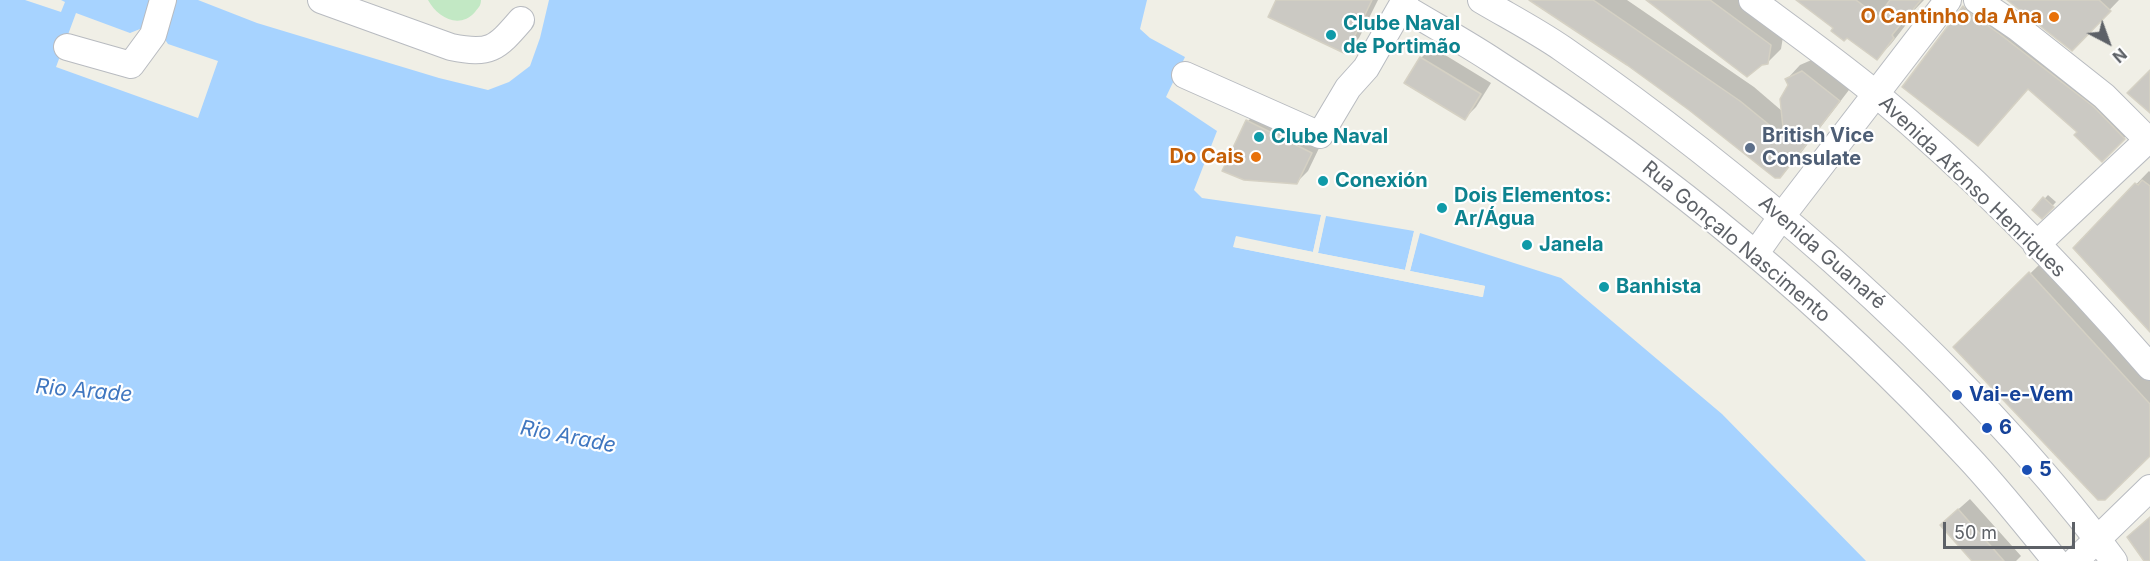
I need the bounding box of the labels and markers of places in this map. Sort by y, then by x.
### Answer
place label: O Cantinho da Ana [1860,5,2042,29]
marker: O Cantinho da Ana [2047,10,2061,24]
place label: Clube Naval de Portimão [1343,12,1461,59]
marker: Clube Naval de Portimão [1324,28,1338,42]
place label: British Vice Consulate [1762,124,1874,171]
place label: Clube Naval [1271,125,1388,149]
marker: Clube Naval [1252,130,1266,144]
marker: British Vice Consulate [1743,141,1757,155]
place label: Do Cais [1170,145,1244,169]
marker: Do Cais [1249,150,1263,164]
place label: Conexión [1335,169,1428,193]
marker: Conexión [1316,174,1330,188]
place label: Dois Elementos: Ar/Água [1454,184,1611,231]
marker: Dois Elementos: Ar/Água [1435,201,1449,215]
place label: Janela [1539,233,1604,257]
marker: Janela [1520,238,1534,252]
place label: Banhista [1616,275,1701,299]
marker: Banhista [1597,280,1611,294]
place label: Vai-e-Vem [1969,383,2073,407]
marker: Vai-e-Vem [1950,388,1964,402]
place label: 6 [1999,416,2012,440]
marker: 6 [1980,421,1994,435]
place label: 5 [2039,458,2052,482]
marker: 5 [2020,463,2034,477]

